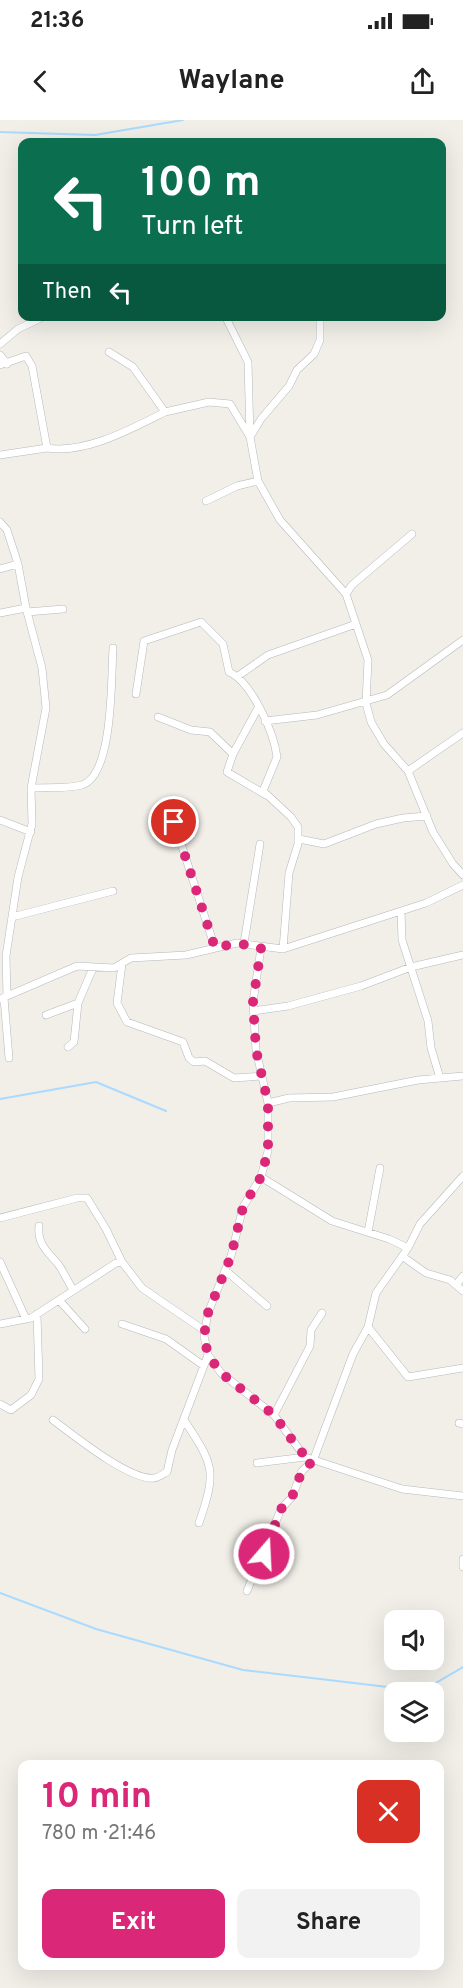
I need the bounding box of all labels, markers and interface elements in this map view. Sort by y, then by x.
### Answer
text: 21:36 [30,8,84,35]
text: Waylane [178,64,285,98]
icon: back [24,65,57,98]
icon: share [406,65,439,98]
text: 100 m [141,158,260,211]
icon: left [42,162,120,240]
text: Turn left [141,210,243,244]
icon: left [104,276,137,309]
text: Then [42,279,92,306]
pin [148,796,199,847]
icon: arrive [157,805,190,838]
position arrow [232,1522,296,1586]
map controls [384,1610,444,1742]
button: sound [384,1610,444,1670]
button: layers [384,1682,444,1742]
text: 10 min [42,1775,152,1821]
button: close [357,1780,420,1843]
text: 780 m · 21:46 [42,1821,156,1847]
button: Exit [42,1889,225,1958]
button: Share [237,1889,420,1958]

